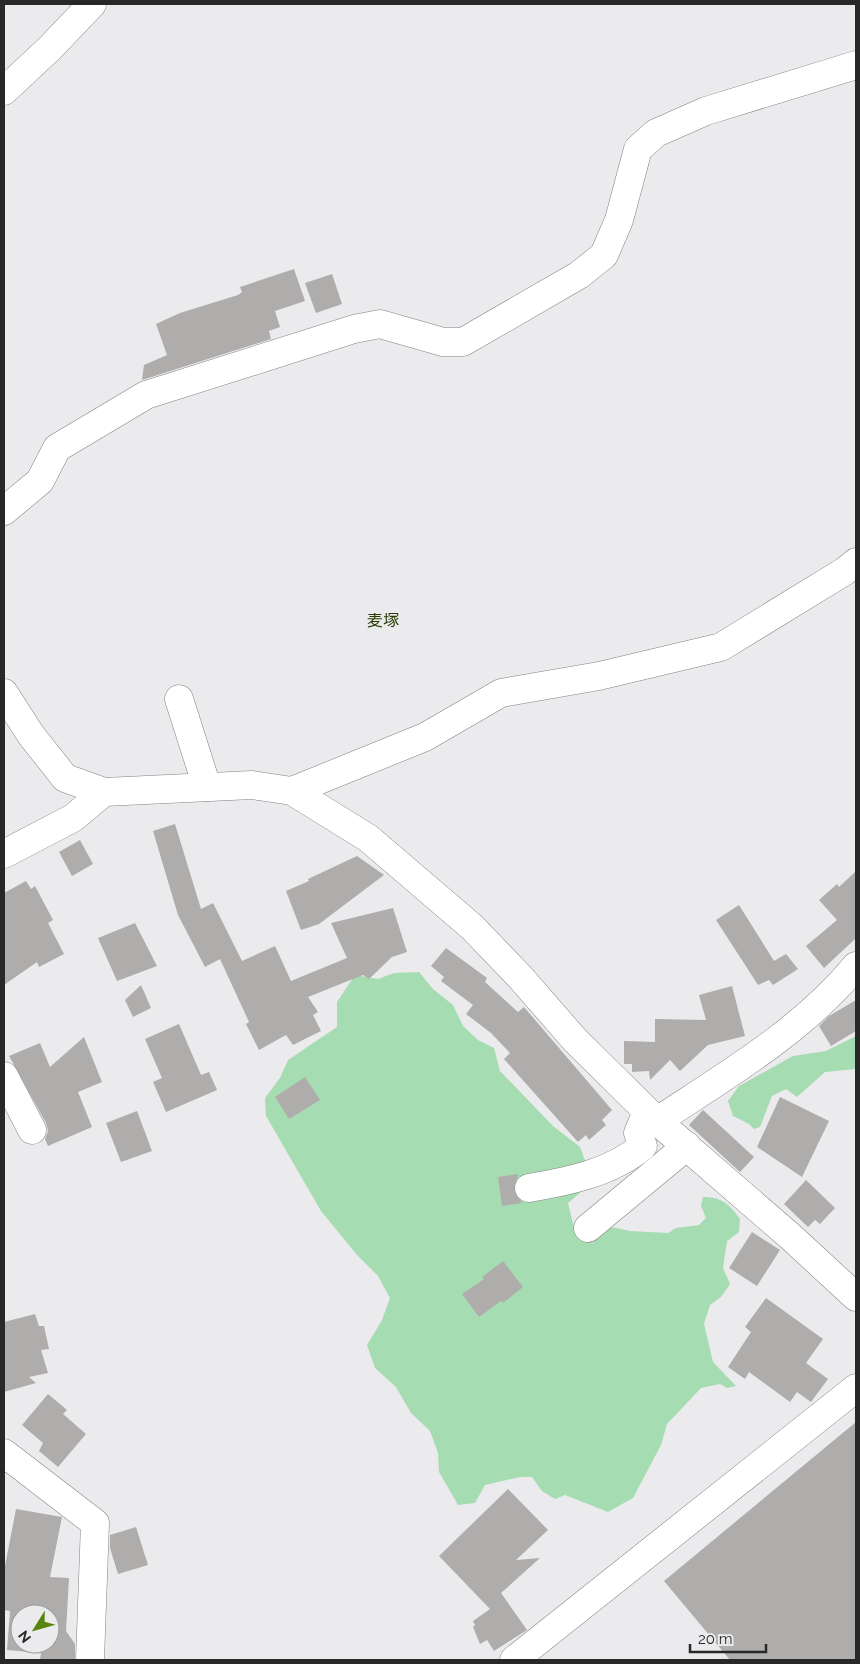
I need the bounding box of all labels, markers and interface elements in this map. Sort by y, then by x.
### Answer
district label: 麦塚 [367,611,399,630]
north arrow [10,1604,60,1654]
scale bar [690,1622,766,1654]
text: N [15,1628,34,1646]
text: 20 m [698,1630,733,1648]

